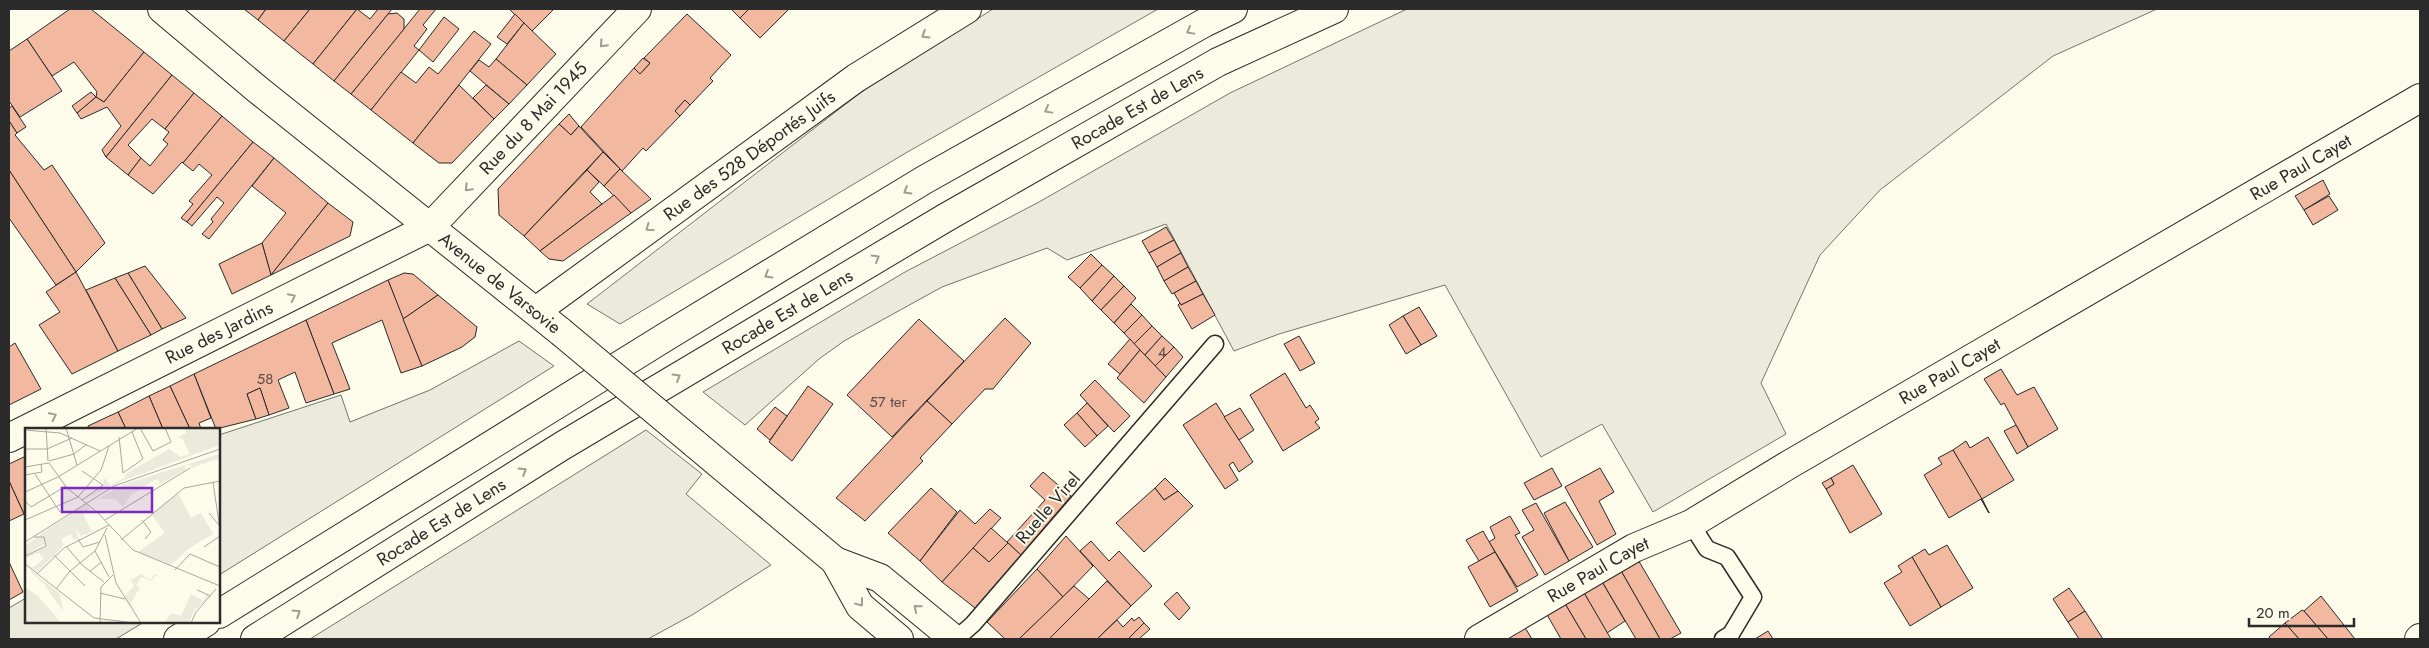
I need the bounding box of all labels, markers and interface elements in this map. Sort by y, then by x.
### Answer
one-way arrow [1186,25,1195,35]
one-way arrow [922,28,931,38]
one-way arrow [600,39,609,48]
street label: Rue du 8 Mai 1945 [473,56,593,181]
street label: Rocade Est de Lens [1067,60,1208,156]
street label: Rue des 528 Déportés Juifs [658,84,841,227]
one-way arrow [1044,104,1053,114]
street label: Rue Paul Cayet [2245,127,2357,207]
one-way arrow [465,182,474,191]
one-way arrow [903,184,912,194]
one-way arrow [646,223,655,231]
street label: Avenue de Varsovie [433,226,567,340]
one-way arrow [871,254,880,264]
street label: Rocade Est de Lens [717,263,858,361]
one-way arrow [764,269,773,278]
one-way arrow [287,293,296,303]
street label: Rue des Jardins [161,295,277,371]
street label: Rue Paul Cayet [1894,331,2006,411]
house number: 4 [1158,341,1167,363]
house number: 58 [257,368,273,390]
one-way arrow [671,373,680,383]
house number: 57 ter [869,391,908,413]
one-way arrow [47,412,56,422]
inset map [25,428,220,623]
street label: Ruelle Virel [1009,466,1087,550]
one-way arrow [518,467,527,477]
street label: Rocade Est de Lens [372,471,511,572]
street label: Rue Paul Cayet [1543,530,1653,609]
scale bar [2249,596,2354,628]
one-way arrow [854,597,863,607]
text: 20 m [2256,602,2290,624]
one-way arrow [913,605,922,614]
one-way arrow [291,610,300,620]

